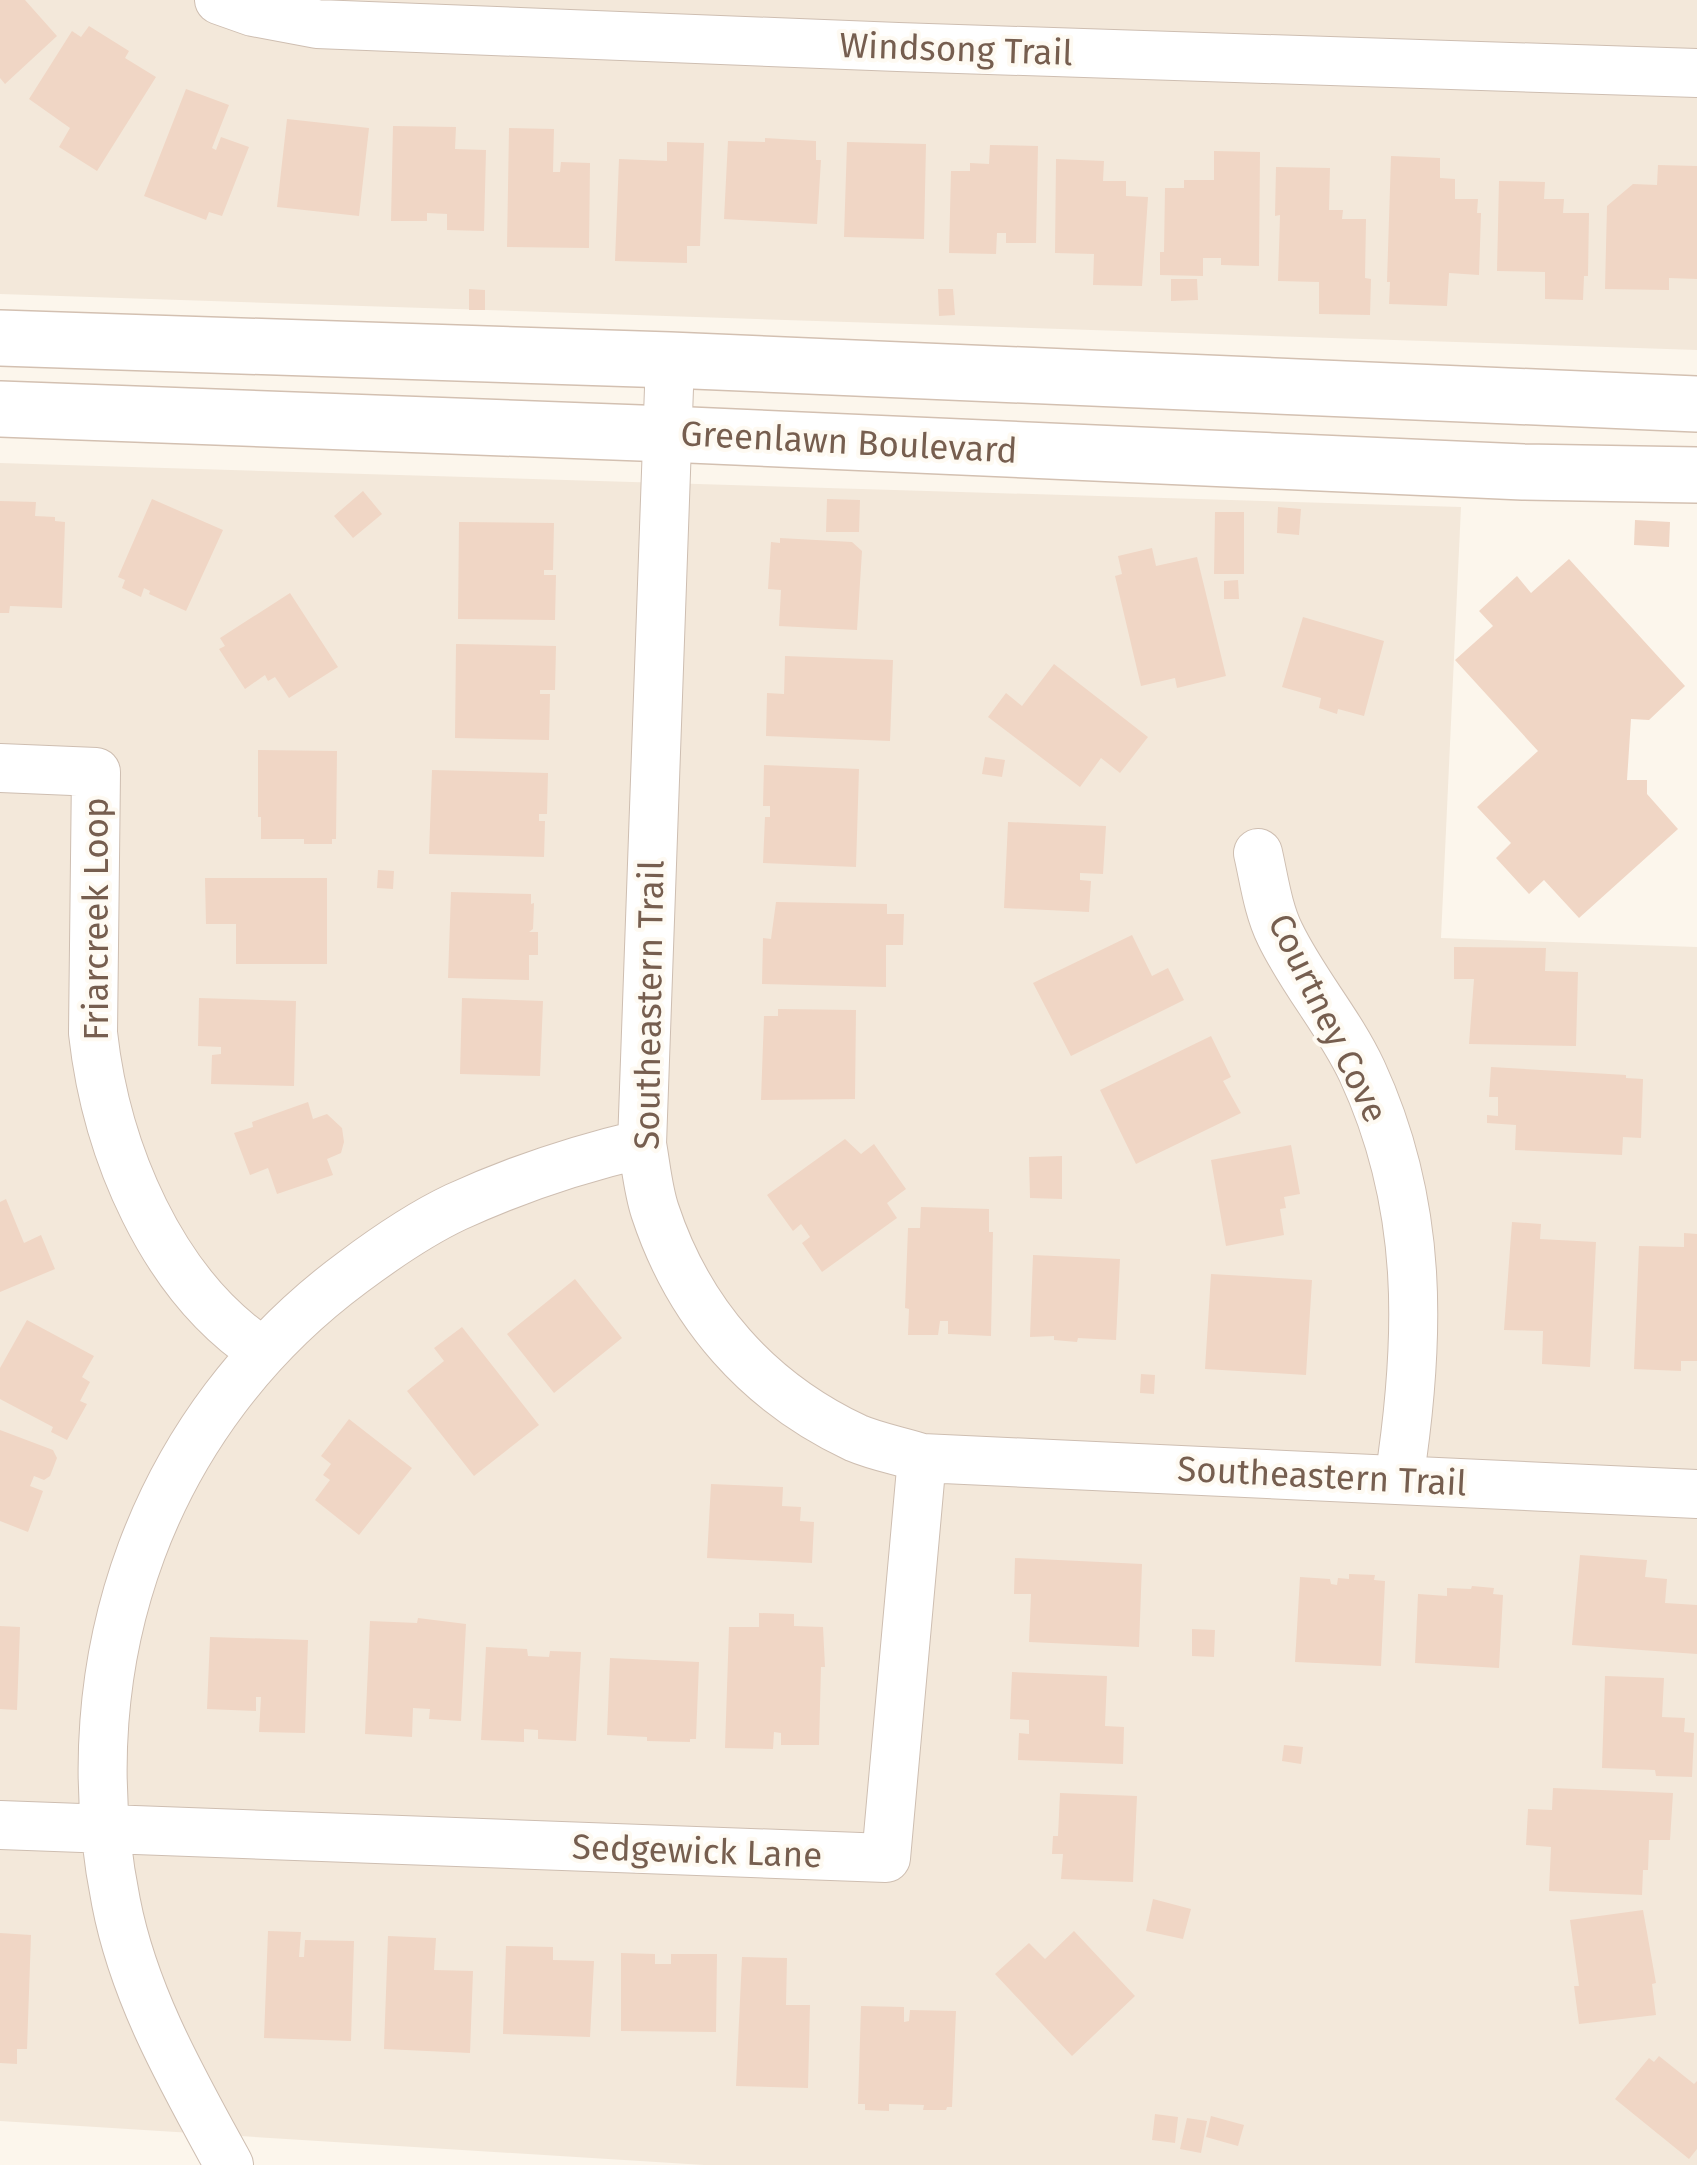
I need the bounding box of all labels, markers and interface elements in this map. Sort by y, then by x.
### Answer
street label: Windsong Trail [839,24,1073,74]
street label: Greenlawn Boulevard [680,412,1018,472]
street label: Friarcreek Loop [75,797,117,1041]
street label: Southeastern Trail [625,860,673,1150]
street label: Courtney Cove [1259,907,1397,1129]
street label: Southeastern Trail [1176,1447,1468,1505]
street label: Sedgewick Lane [571,1826,823,1876]

